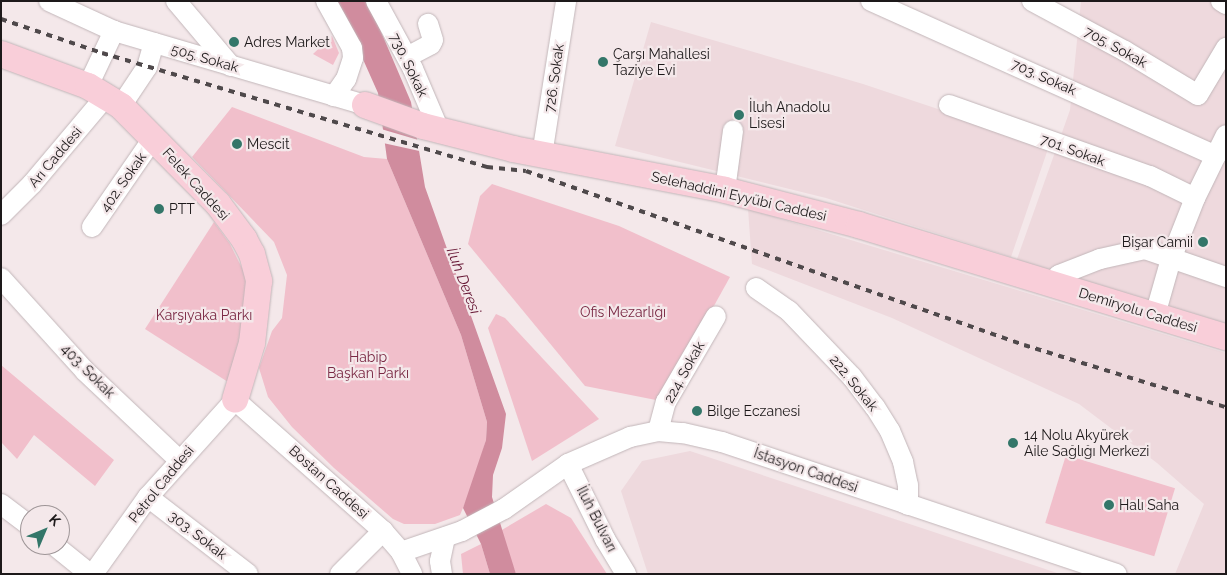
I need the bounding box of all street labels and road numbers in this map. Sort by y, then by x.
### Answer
street label: 705. Sokak [1082,23,1150,71]
street label: 730. Sokak [386,30,432,100]
street label: 505. Sokak [169,40,241,76]
street label: 726. Sokak [541,43,567,113]
street label: 703. Sokak [1009,55,1079,99]
street label: Arı Caddesi [25,123,85,191]
street label: 701. Sokak [1038,131,1108,169]
street label: Felek Caddesi [159,144,233,224]
street label: 402. Sokak [96,149,150,215]
street label: Selehaddini Eyyübi Caddesi [650,168,828,224]
street label: Demiryolu Caddesi [1077,284,1199,336]
street label: 224. Sokak [660,338,708,406]
street label: 403. Sokak [58,341,118,401]
street label: 222. Sokak [826,352,882,414]
street label: Petrol Caddesi [125,442,197,526]
street label: Bostan Caddesi [286,442,372,522]
street label: İstasyon Caddesi [752,444,860,496]
street label: İluh Bulvarı [573,483,621,555]
street label: 303. Sokak [166,507,230,563]

